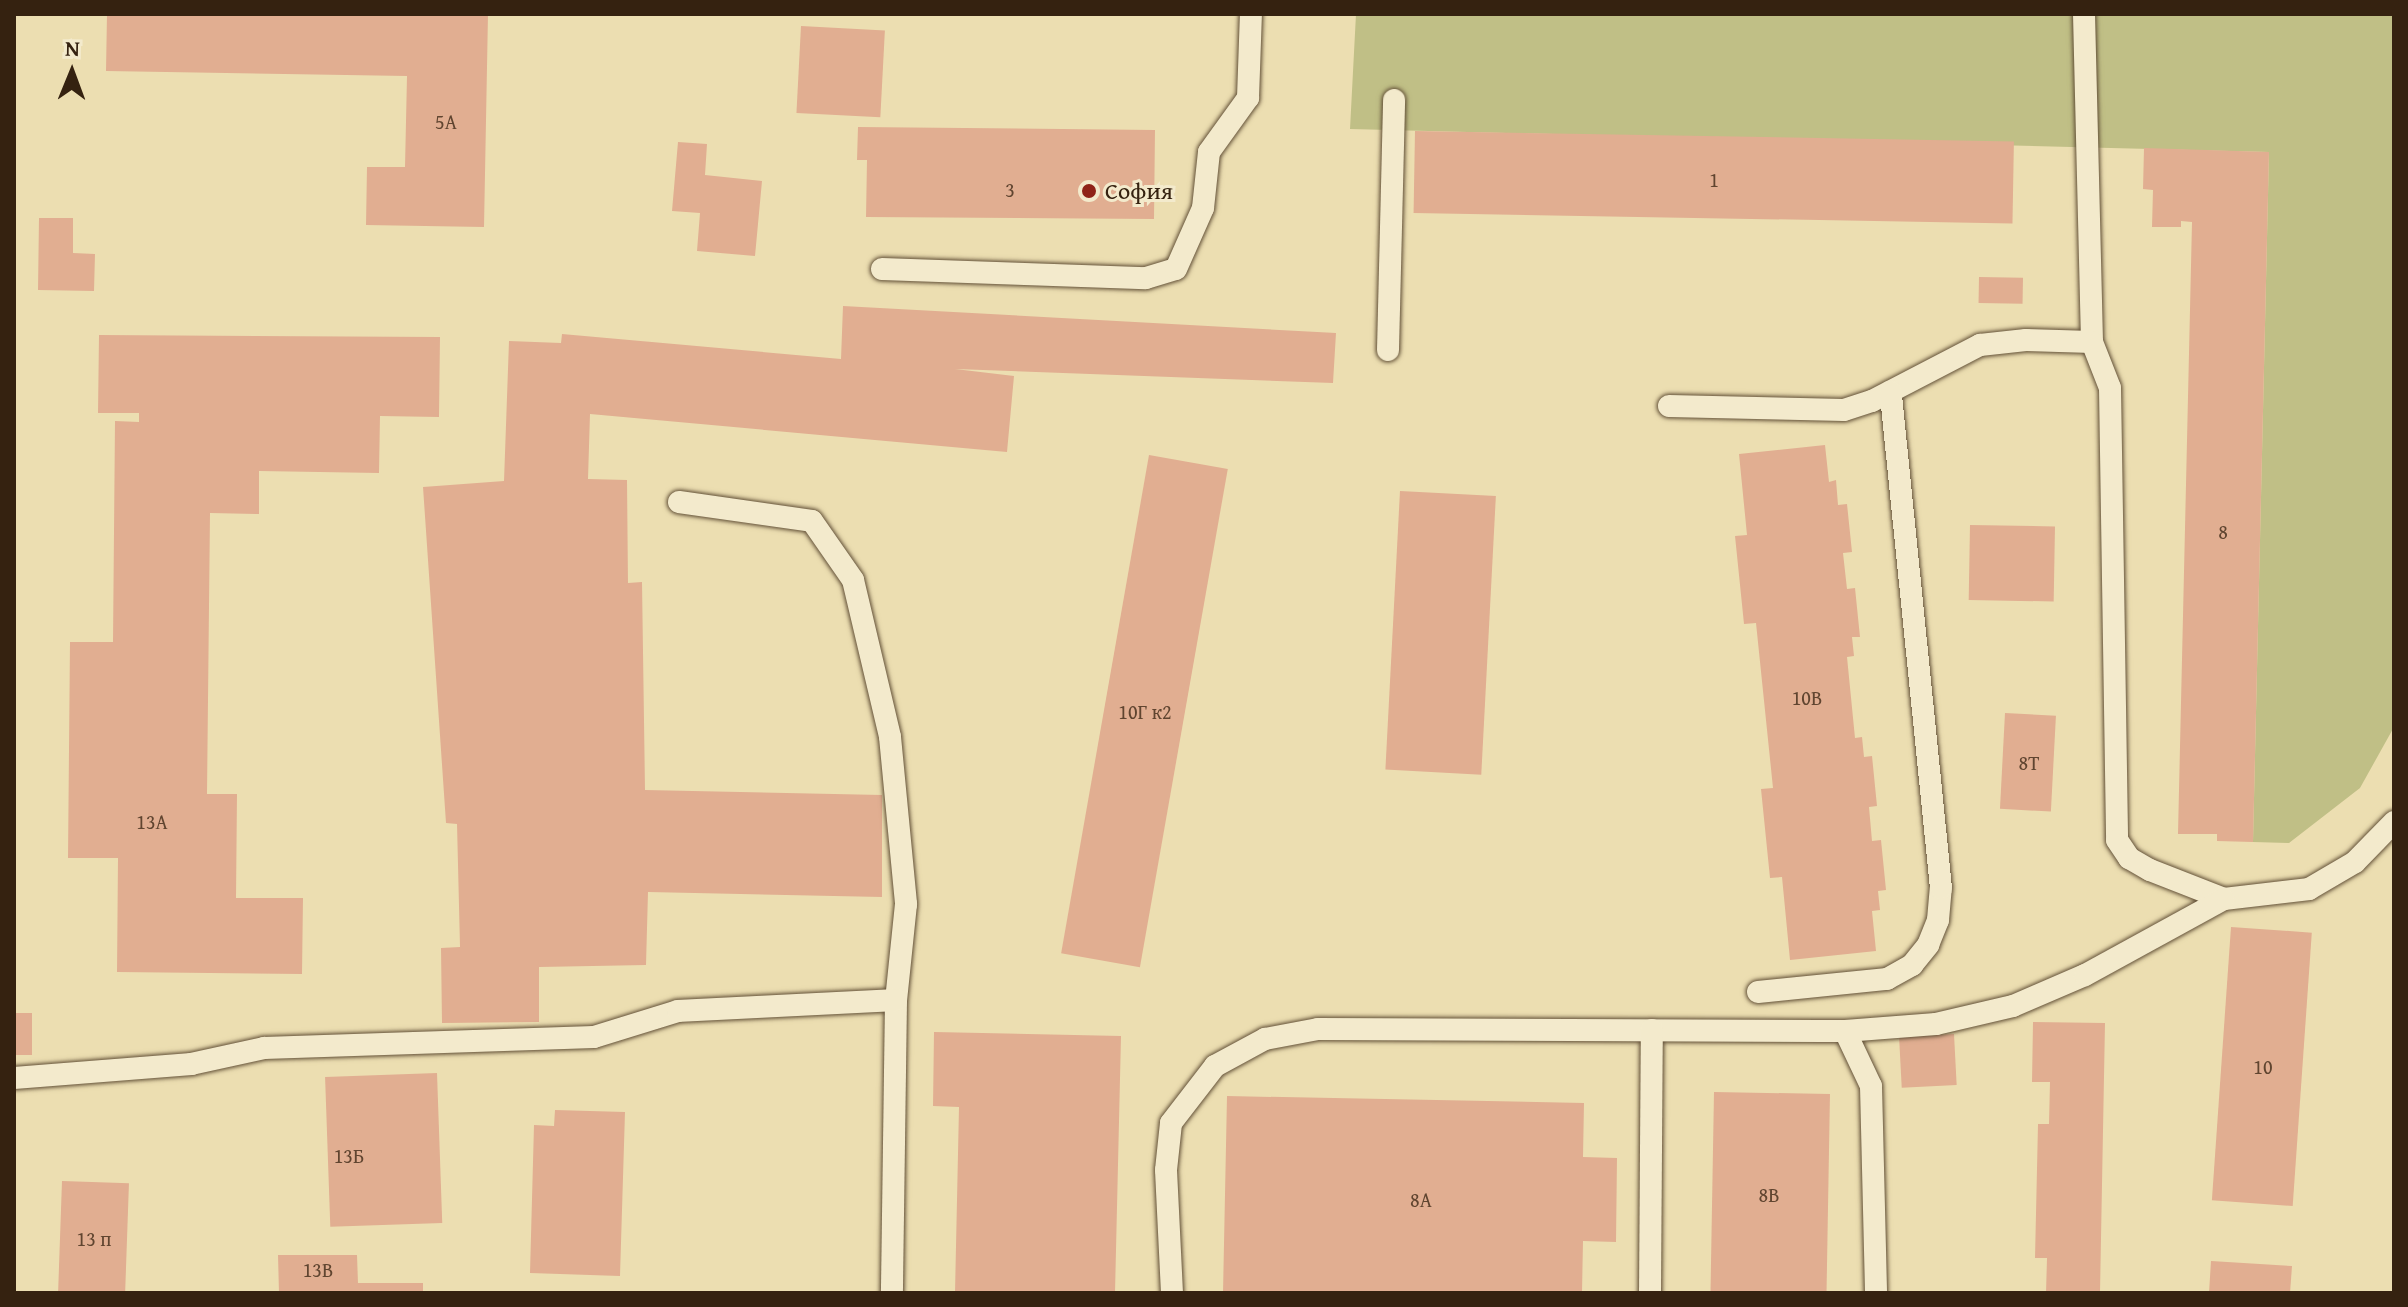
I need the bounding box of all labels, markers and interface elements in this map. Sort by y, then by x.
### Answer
north arrow [32,32,112,112]
text: N [65,32,80,64]
house number: 5А [435,109,457,133]
house number: 1 [1709,167,1719,191]
house number: 3 [1005,177,1015,201]
place label: София [1105,177,1173,205]
marker: София [1080,182,1098,200]
house number: 8 [2218,519,2228,543]
house number: 10В [1792,685,1822,709]
house number: 10Г к2 [1118,699,1172,723]
house number: 8Т [2019,750,2039,774]
house number: 13А [136,809,168,833]
house number: 10 [2253,1054,2273,1078]
house number: 13Б [334,1143,364,1167]
house number: 8В [1759,1182,1779,1206]
house number: 8А [1410,1187,1432,1211]
house number: 13 п [77,1226,111,1250]
house number: 13В [303,1257,333,1281]

